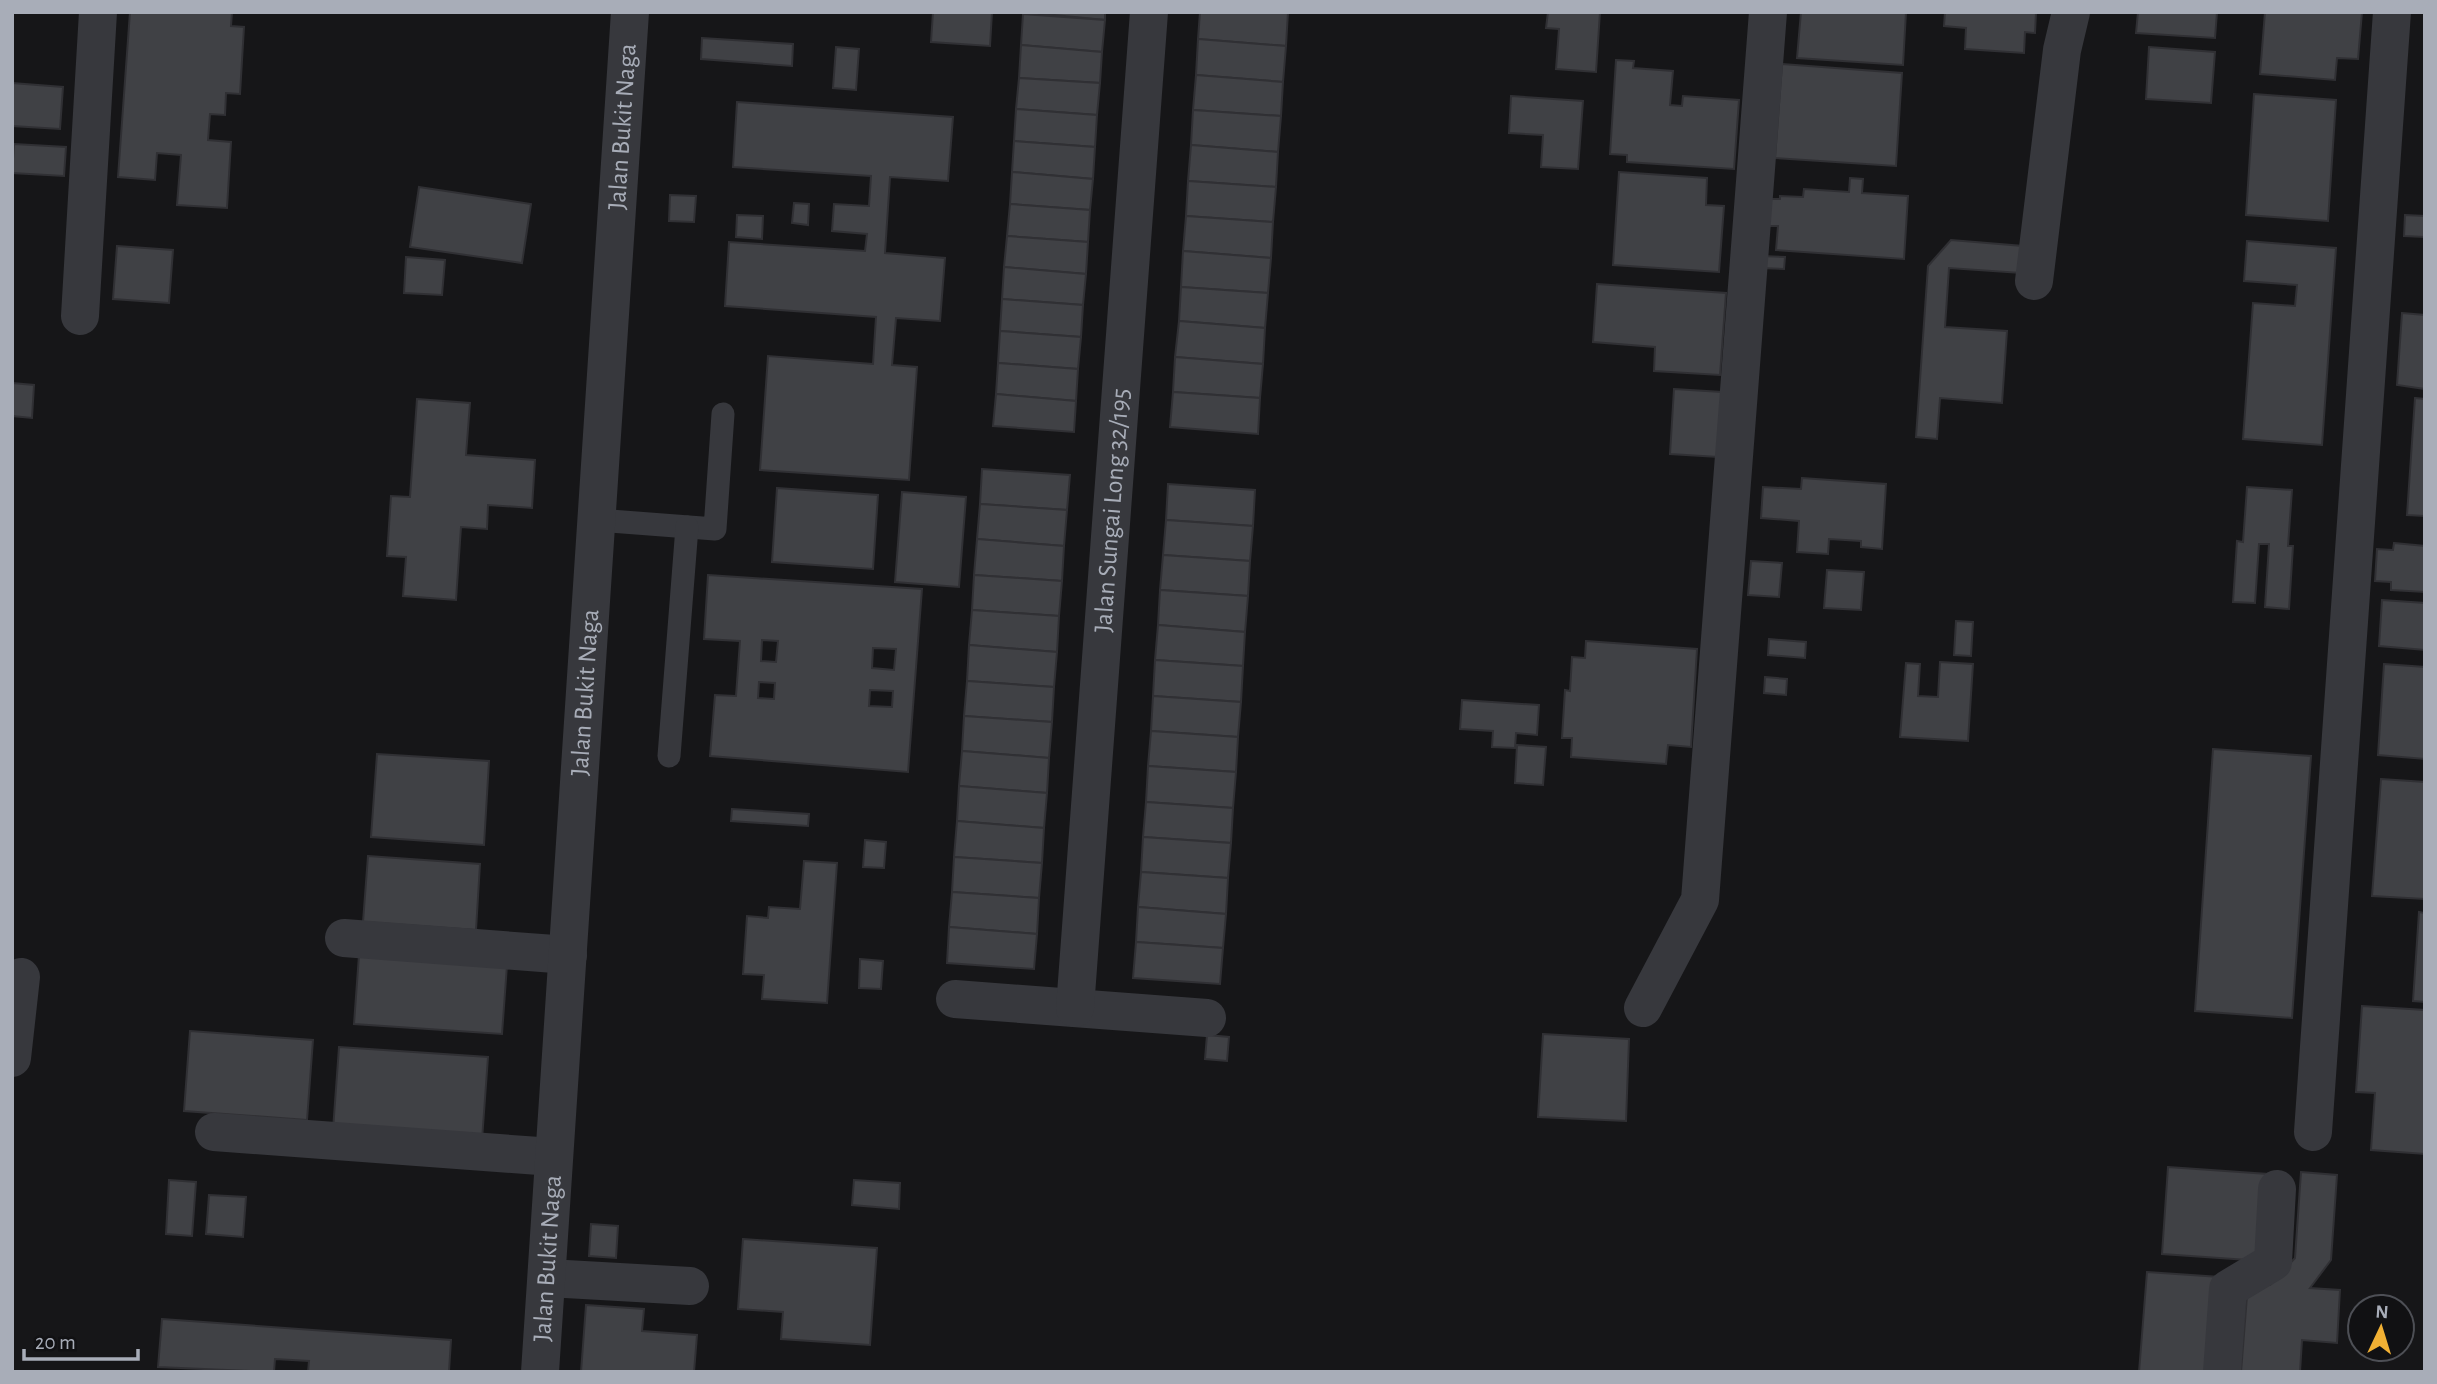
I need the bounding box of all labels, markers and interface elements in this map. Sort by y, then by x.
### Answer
street label: Jalan Bukit Naga [604,43,641,211]
street label: Jalan Sungai Long 32/195 [1090,387,1134,633]
street label: Jalan Bukit Naga [566,608,603,777]
street label: Jalan Bukit Naga [529,1174,566,1342]
north arrow [2346,1293,2416,1363]
text: N [2375,1303,2389,1322]
scale bar [24,1318,138,1362]
text: 20 m [35,1332,76,1353]

